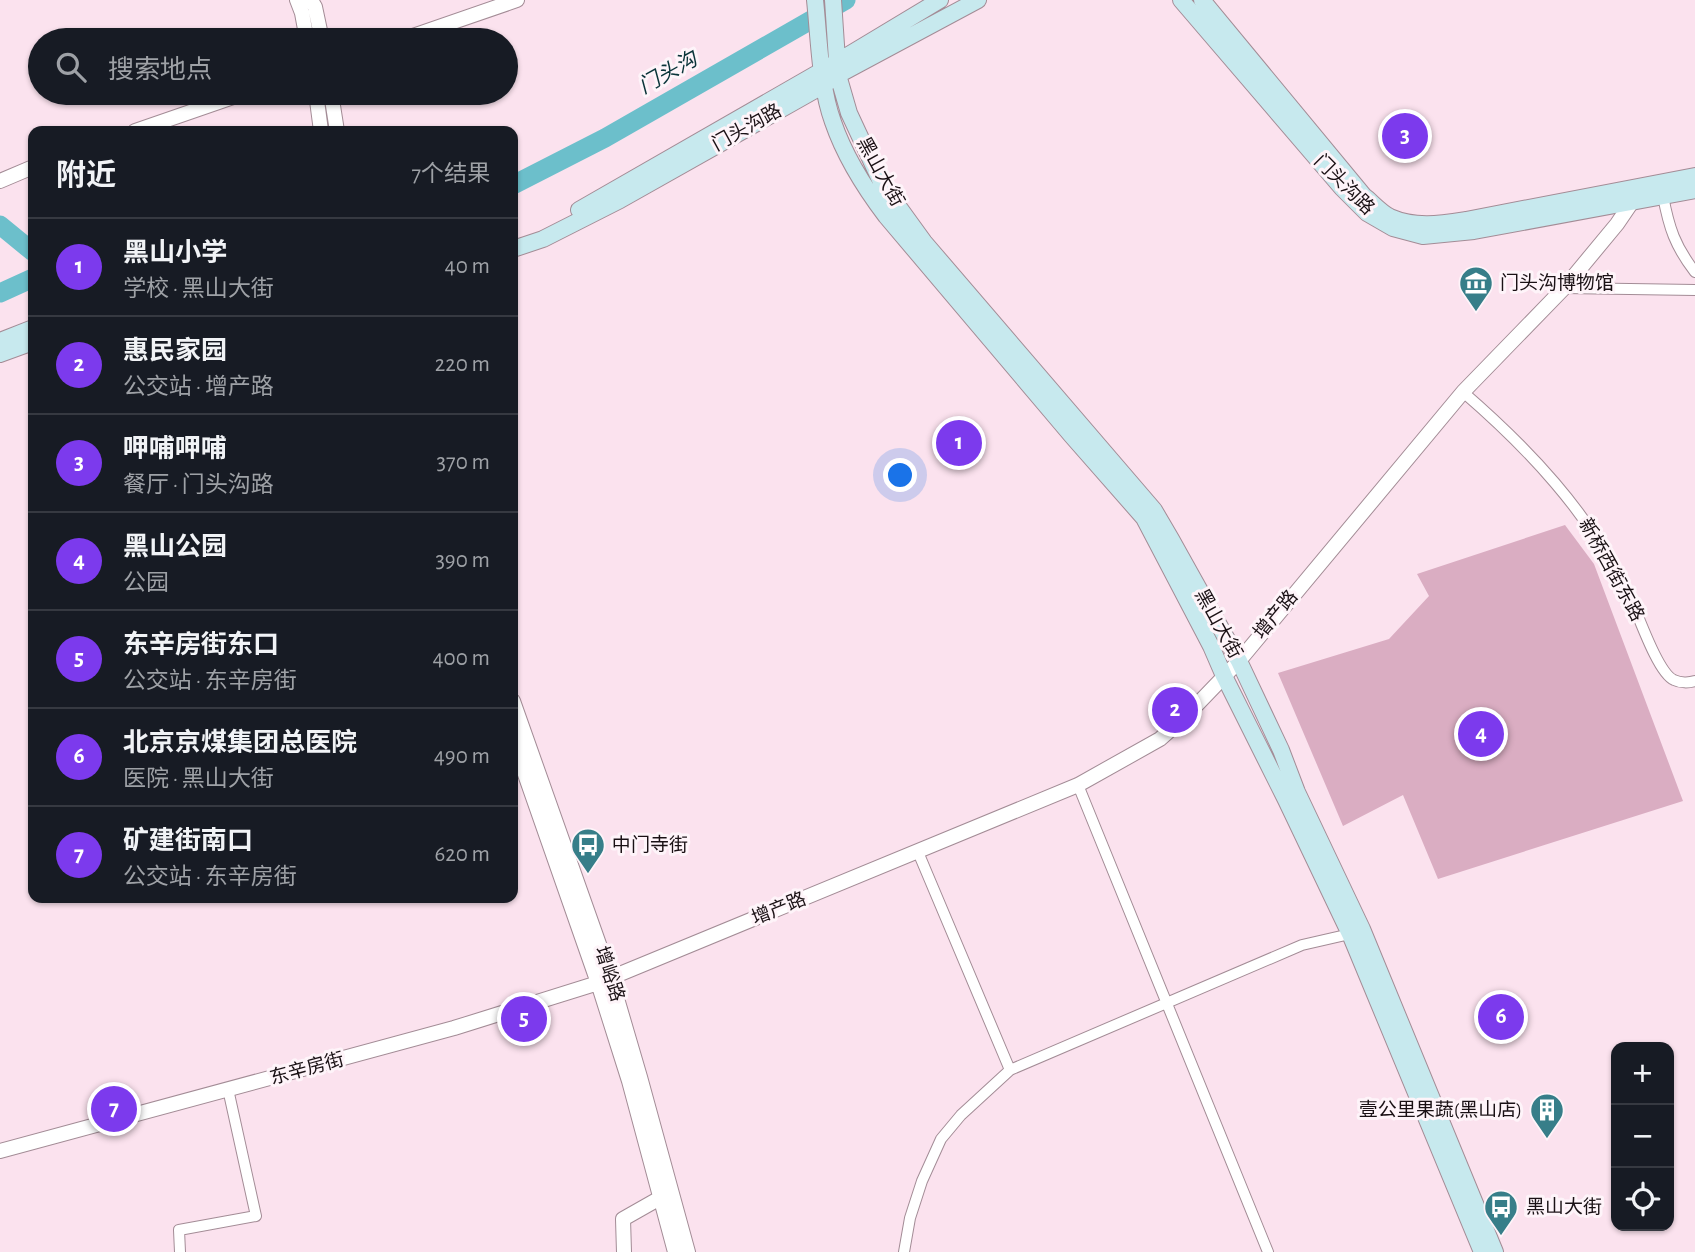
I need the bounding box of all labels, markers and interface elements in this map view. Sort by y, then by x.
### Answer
search box [28,28,518,105]
water label: 门头沟 [635,47,702,97]
icon: search [52,48,90,86]
text: 搜索地点 [108,57,212,83]
street label: 门头沟路 [709,100,785,155]
pin: 3 [1382,110,1428,162]
street label: 黑山大街 [853,134,908,210]
street label: 门头沟路 [1310,151,1378,219]
text: 附近 [56,161,116,191]
text: 7个结果 [411,163,490,186]
text: 黑山小学 [123,240,227,266]
text: 1 [75,255,83,278]
text: 40 m [445,255,490,278]
museum icon: 门头沟博物馆 [1457,264,1495,313]
place label: 门头沟博物馆 [1500,272,1614,293]
text: 学校 · 黑山大街 [123,278,274,301]
text: 惠民家园 [123,338,227,364]
text: 2 [74,353,84,376]
text: 220 m [435,353,490,376]
text: 公交站 · 增产路 [123,376,274,399]
pin: 1 [936,417,982,469]
text: 呷哺呷哺 [123,436,227,462]
text: 3 [74,451,84,474]
text: 370 m [437,451,490,474]
your location [883,458,917,492]
text: 餐厅 · 门头沟路 [123,474,274,497]
street label: 新桥西街东路 [1575,515,1649,624]
text: 黑山公园 [123,534,227,560]
text: 4 [73,549,85,572]
text: 390 m [435,549,490,572]
text: 公园 [123,572,169,595]
street label: 黑山大街 [1191,586,1246,662]
street label: 增产路 [1250,586,1302,643]
text: 东辛房街东口 [123,632,279,658]
text: 5 [74,647,84,670]
text: 400 m [432,647,490,670]
text: 公交站 · 东辛房街 [123,670,297,693]
pin: 2 [1152,684,1198,736]
pin: 4 [1458,708,1504,760]
text: 北京京煤集团总医院 [123,730,357,756]
text: 6 [73,745,85,768]
text: 490 m [434,745,490,768]
text: 医院 · 黑山大街 [123,768,274,791]
bus stop icon: 中门寺街 [569,826,607,875]
text: 矿建街南口 [123,828,253,854]
place label: 中门寺街 [612,834,688,855]
text: 7 [74,843,84,866]
text: 620 m [434,843,490,866]
text: 公交站 · 东辛房街 [123,866,297,889]
street label: 增产路 [749,889,809,928]
street label: 增峪路 [591,944,628,1004]
pin: 6 [1478,991,1524,1043]
pin: 5 [501,993,547,1045]
map controls [1611,1042,1674,1231]
button: + [1611,1042,1674,1105]
street label: 东辛房街 [267,1048,346,1088]
pin: 7 [91,1083,137,1135]
building icon: 壹公里果蔬(黑山店) [1528,1091,1566,1140]
place label: 壹公里果蔬(黑山店) [1359,1099,1522,1120]
button: − [1611,1105,1674,1168]
button: locate [1611,1168,1674,1231]
bus stop icon: 黑山大街 [1482,1188,1520,1237]
place label: 黑山大街 [1526,1197,1602,1217]

